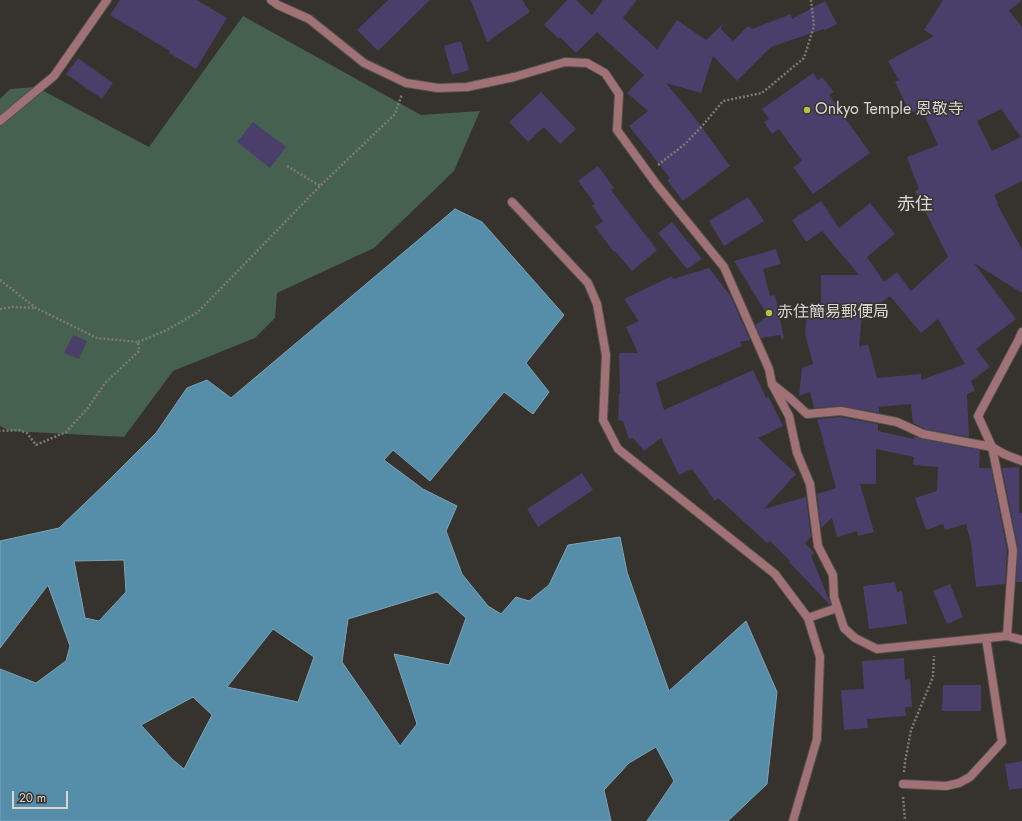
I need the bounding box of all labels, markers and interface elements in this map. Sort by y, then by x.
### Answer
place label: Onkyo Temple 恩敬寺 [815,100,964,120]
marker: Onkyo Temple 恩敬寺 [802,105,812,115]
district label: 赤住 [897,195,933,217]
place label: 赤住簡易郵便局 [777,303,889,323]
marker: 赤住簡易郵便局 [764,308,774,318]
scale bar [14,783,70,809]
text: 20 m [19,789,46,807]

